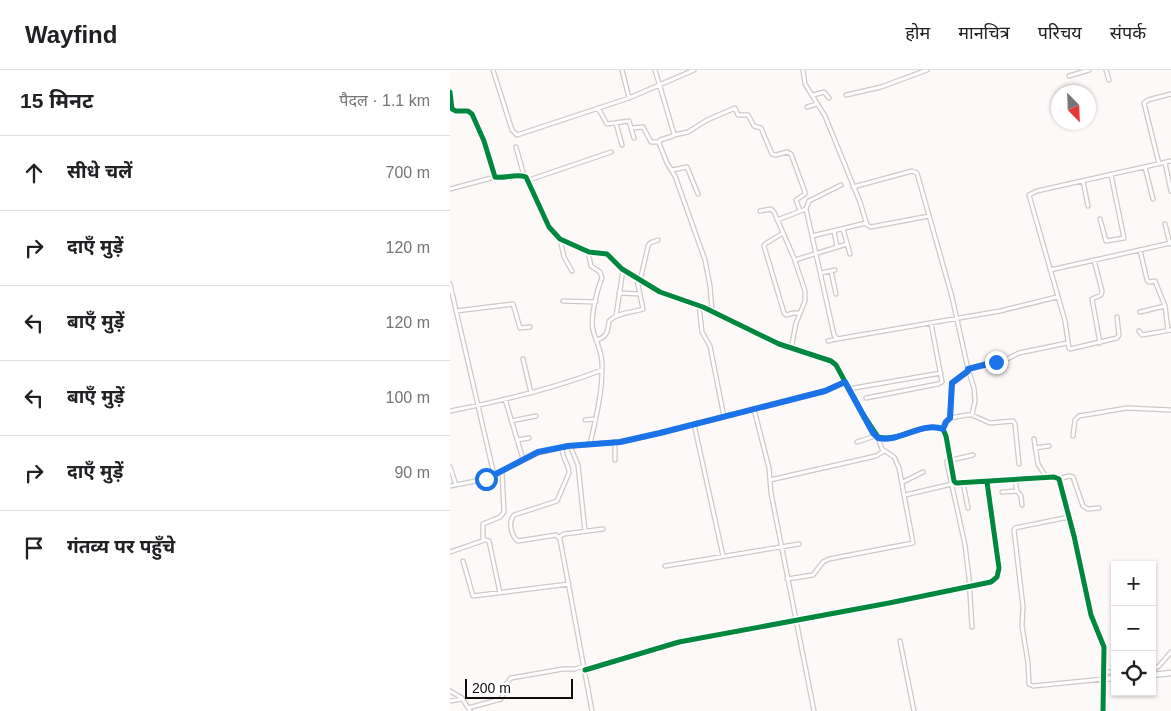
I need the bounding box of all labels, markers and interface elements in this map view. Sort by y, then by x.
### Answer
text: Wayfind [25,21,117,48]
text: होम [905,23,930,43]
text: मानचित्र [958,23,1010,43]
text: परिचय [1038,23,1082,43]
text: संपर्क [1110,23,1146,43]
north arrow [1051,85,1096,130]
text: 15 मिनट [20,89,93,112]
text: पैदल · 1.1 km [339,92,430,109]
icon: ahead [20,159,48,187]
text: सीधे चलें [67,161,132,182]
text: 700 m [386,164,430,181]
icon: right [20,234,48,262]
text: दाएँ मुड़ें [67,236,123,257]
text: 120 m [386,239,430,256]
icon: left [20,309,48,337]
text: बाएँ मुड़ें [67,311,124,332]
text: 120 m [386,314,430,331]
route end [985,351,1008,374]
icon: left [20,384,48,412]
text: बाएँ मुड़ें [67,386,124,407]
text: 100 m [386,389,430,406]
icon: right [20,459,48,487]
text: दाएँ मुड़ें [67,461,123,482]
text: 90 m [394,464,430,481]
route start [475,468,498,491]
icon: arrive [20,534,48,562]
text: गंतव्य पर पहुँचे [67,536,175,557]
map controls [1111,561,1156,696]
button: + [1111,561,1156,606]
button: − [1111,606,1156,651]
button: locate [1111,651,1156,696]
scale bar [465,676,572,699]
text: 200 m [472,680,511,696]

